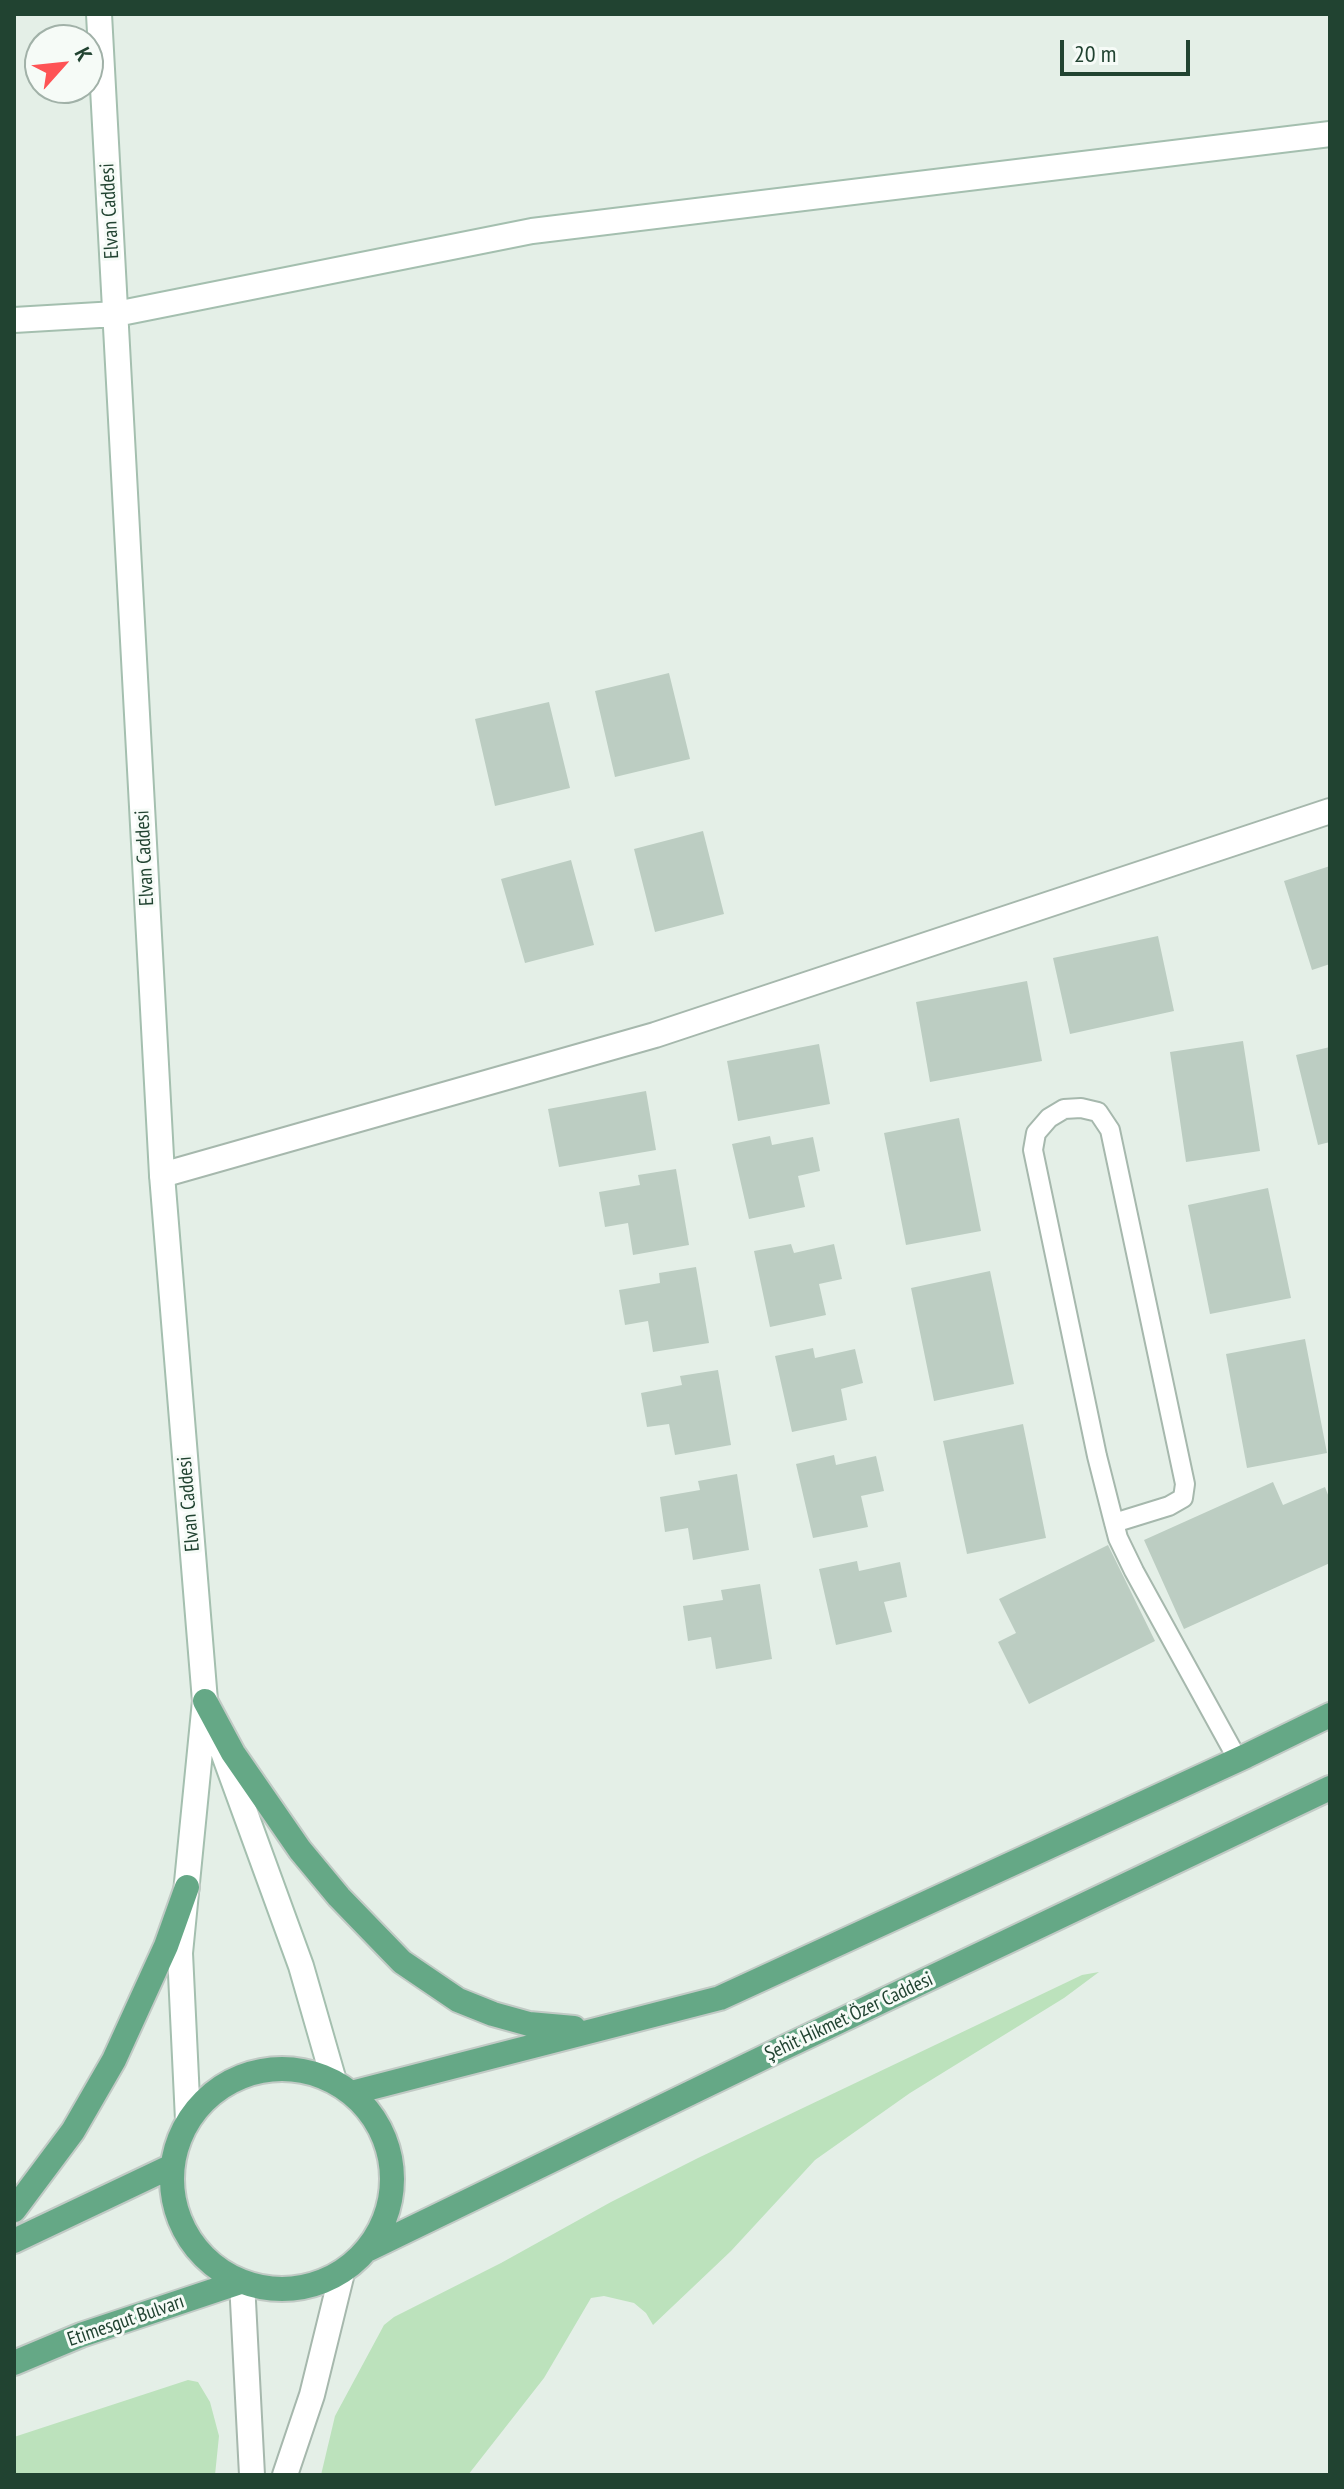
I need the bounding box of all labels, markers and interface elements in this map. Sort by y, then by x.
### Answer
north arrow [24,24,104,104]
scale bar [1064,24,1194,74]
text: 20 m [1074,38,1116,69]
text: K [69,43,99,65]
street label: Elvan Caddesi [96,163,124,259]
street label: Elvan Caddesi [131,810,159,906]
street label: Elvan Caddesi [173,1455,205,1553]
street label: Şehit Hikmet Özer Caddesi [761,1968,937,2066]
street label: Etimesgut Bulvarı [64,2290,188,2352]

